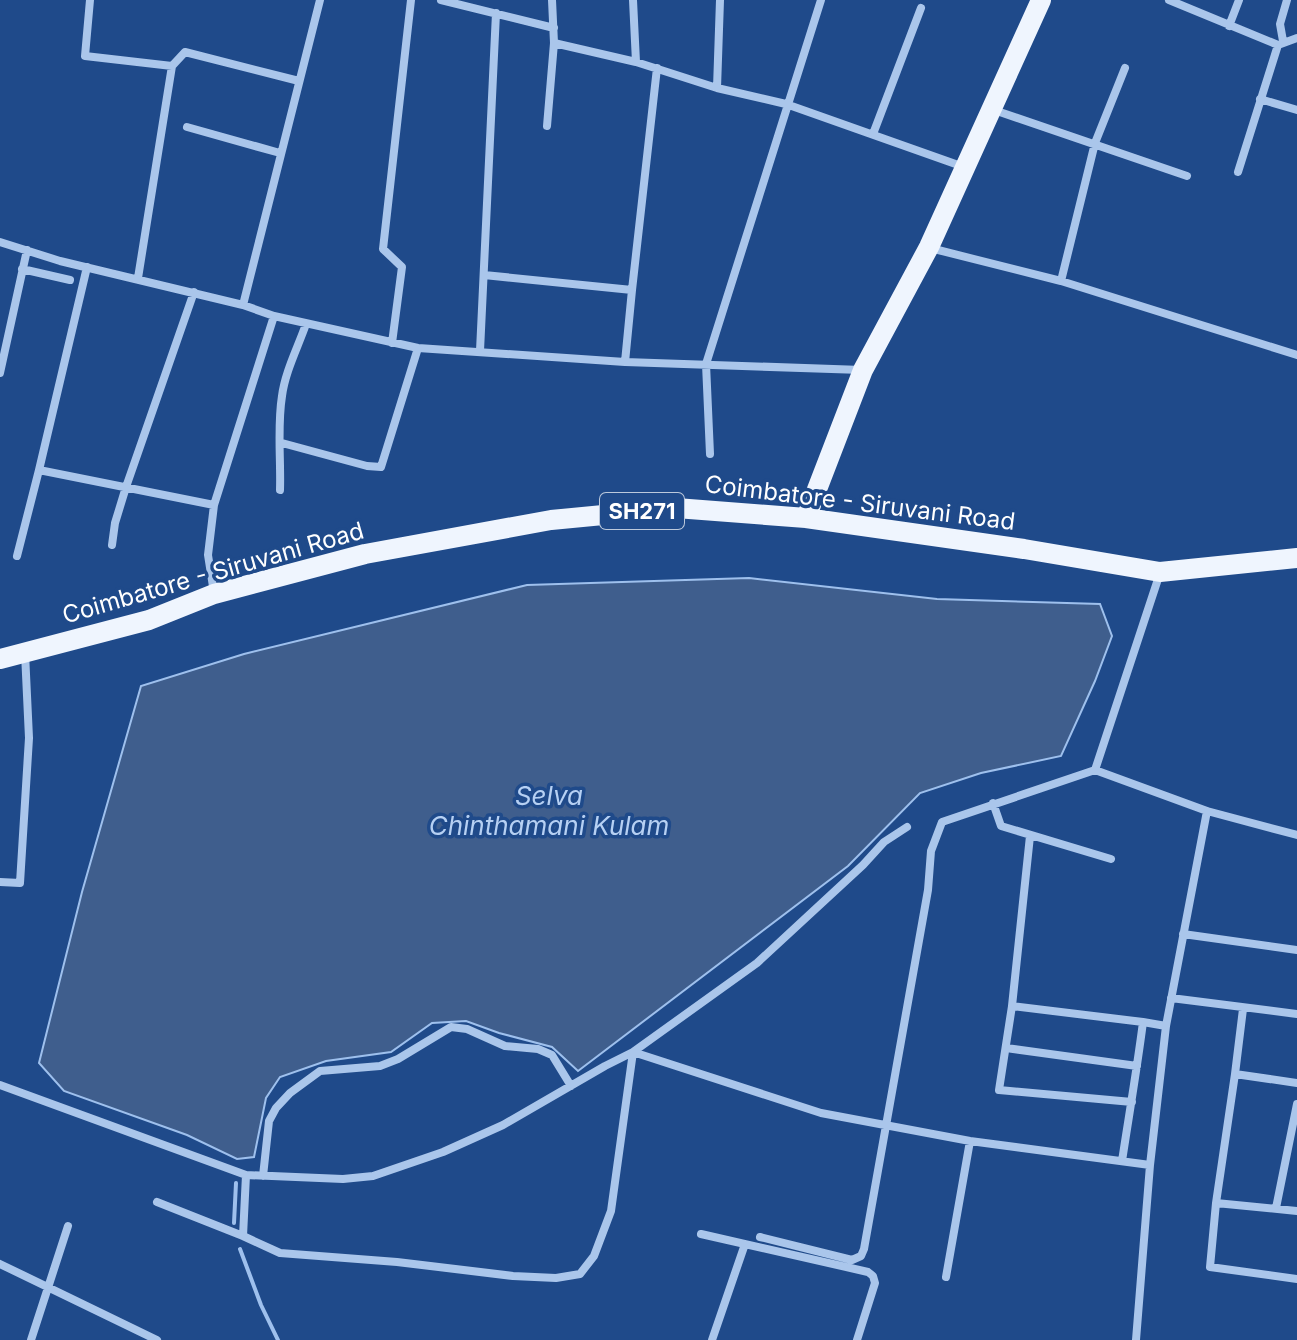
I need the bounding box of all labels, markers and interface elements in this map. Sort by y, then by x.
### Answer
street label: Coimbatore - Siruvani Road [703,469,1017,536]
road number: SH271 [600,493,684,529]
street label: Coimbatore - Siruvani Road [59,516,367,629]
water label: Selva Chinthamani Kulam [429,780,669,841]

